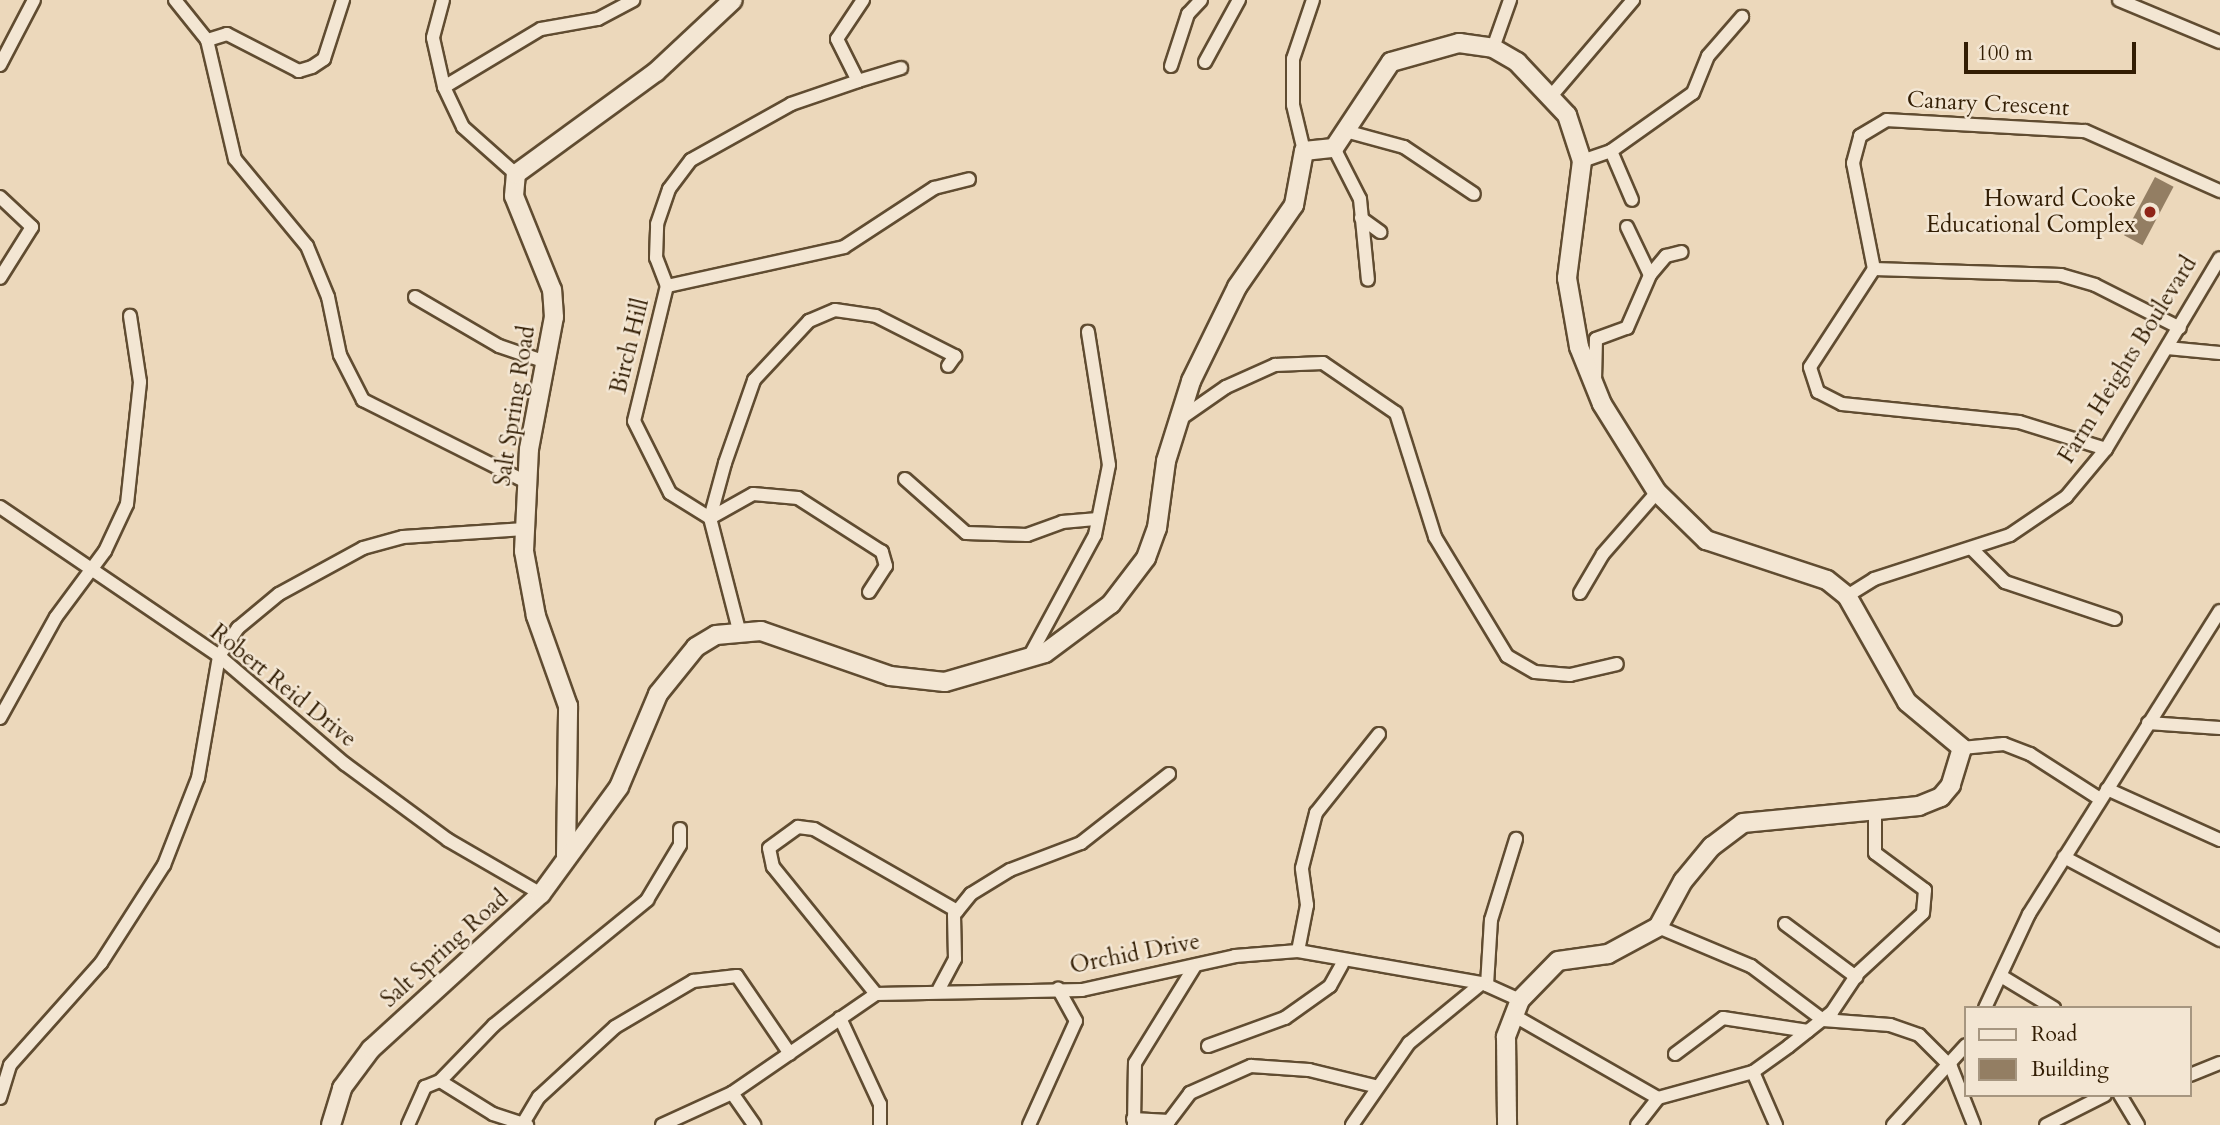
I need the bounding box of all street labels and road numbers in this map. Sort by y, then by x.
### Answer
street label: Canary Crescent [1906,86,2070,122]
street label: Farm Heights Boulevard [2053,251,2203,469]
street label: Birch Hill [605,296,655,396]
street label: Salt Spring Road [489,324,541,488]
street label: Robert Reid Drive [204,619,362,753]
street label: Salt Spring Road [376,885,514,1013]
street label: Orchid Drive [1068,928,1202,980]

